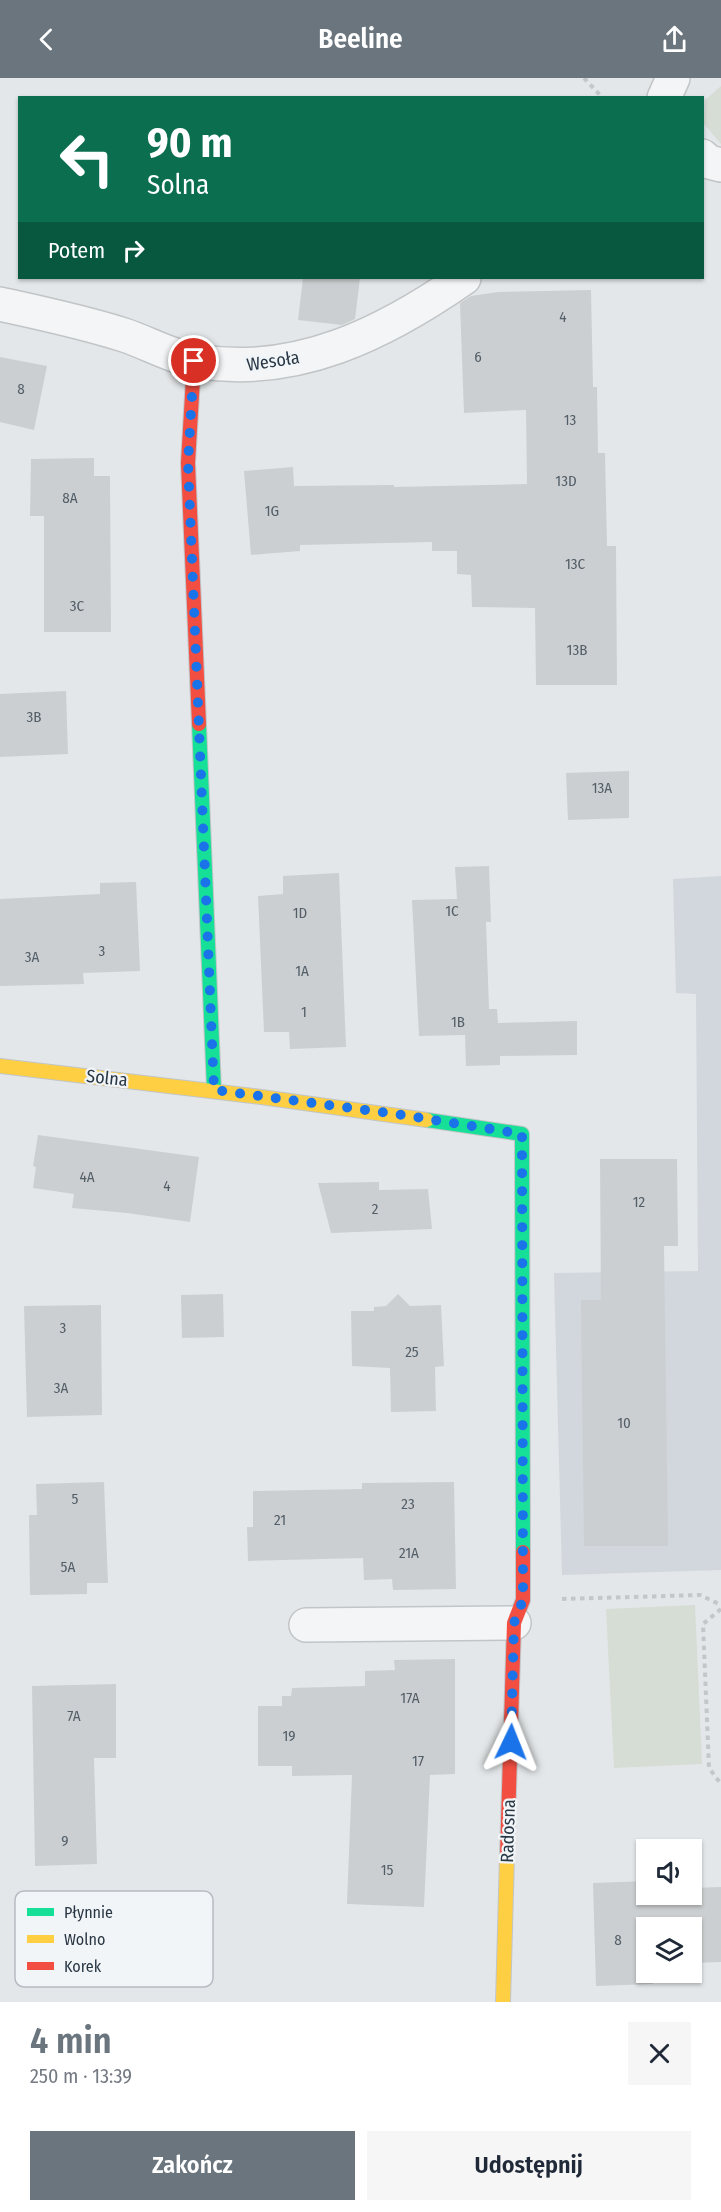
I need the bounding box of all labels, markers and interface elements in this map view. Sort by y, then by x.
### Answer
icon: back [30,23,63,56]
text: Beeline [318,23,403,55]
icon: share [658,23,691,56]
text: 90 m [147,118,232,168]
icon: left [48,120,126,198]
text: Solna [147,169,209,201]
icon: right [117,234,150,267]
text: Potem [48,237,105,264]
house number: 4 [559,308,567,326]
pin [168,335,219,386]
icon: arrive [177,344,210,377]
street label: Wesoła [245,346,301,376]
house number: 6 [474,348,482,366]
house number: 8 [17,380,25,398]
house number: 13 [564,411,577,429]
house number: 13D [555,472,577,490]
house number: 8A [62,489,78,507]
house number: 1G [265,502,279,520]
house number: 13C [565,555,585,573]
house number: 3C [70,597,85,615]
house number: 13B [567,641,587,659]
house number: 3B [27,708,41,726]
house number: 13A [592,779,612,797]
house number: 1C [445,902,459,920]
house number: 1D [293,904,307,922]
house number: 3 [99,942,106,960]
house number: 3A [25,948,39,966]
house number: 1A [295,962,309,980]
house number: 1 [301,1003,307,1021]
house number: 1B [451,1013,465,1031]
street label: Solna [85,1065,129,1091]
house number: 4A [79,1168,95,1186]
house number: 4 [163,1177,171,1195]
house number: 12 [633,1193,646,1211]
house number: 2 [372,1200,379,1218]
house number: 3 [60,1319,67,1337]
house number: 25 [405,1343,419,1361]
house number: 3A [54,1379,68,1397]
house number: 10 [617,1414,631,1432]
house number: 5 [72,1490,79,1508]
house number: 23 [401,1495,415,1513]
house number: 21 [274,1511,286,1529]
house number: 21A [399,1544,419,1562]
house number: 5A [61,1558,75,1576]
house number: 17A [400,1689,420,1707]
house number: 7A [67,1707,81,1725]
position arrow [479,1710,543,1774]
house number: 19 [282,1727,296,1745]
house number: 17 [412,1752,424,1770]
street label: Radosna [496,1799,520,1863]
house number: 9 [61,1832,69,1850]
map controls [636,1839,702,1983]
button: sound [636,1839,702,1905]
house number: 15 [381,1861,393,1879]
legend [15,1891,213,1987]
text: Płynnie [64,1903,113,1922]
button: layers [636,1917,702,1983]
text: Wolno [64,1930,105,1949]
house number: 8 [614,1931,622,1949]
text: Korek [64,1957,102,1976]
text: 4 min [30,2019,112,2063]
button: close [628,2022,691,2085]
text: 250 m · 13:39 [30,2064,132,2088]
button: Zakończ [30,2131,355,2200]
button: Udostępnij [367,2131,691,2200]

